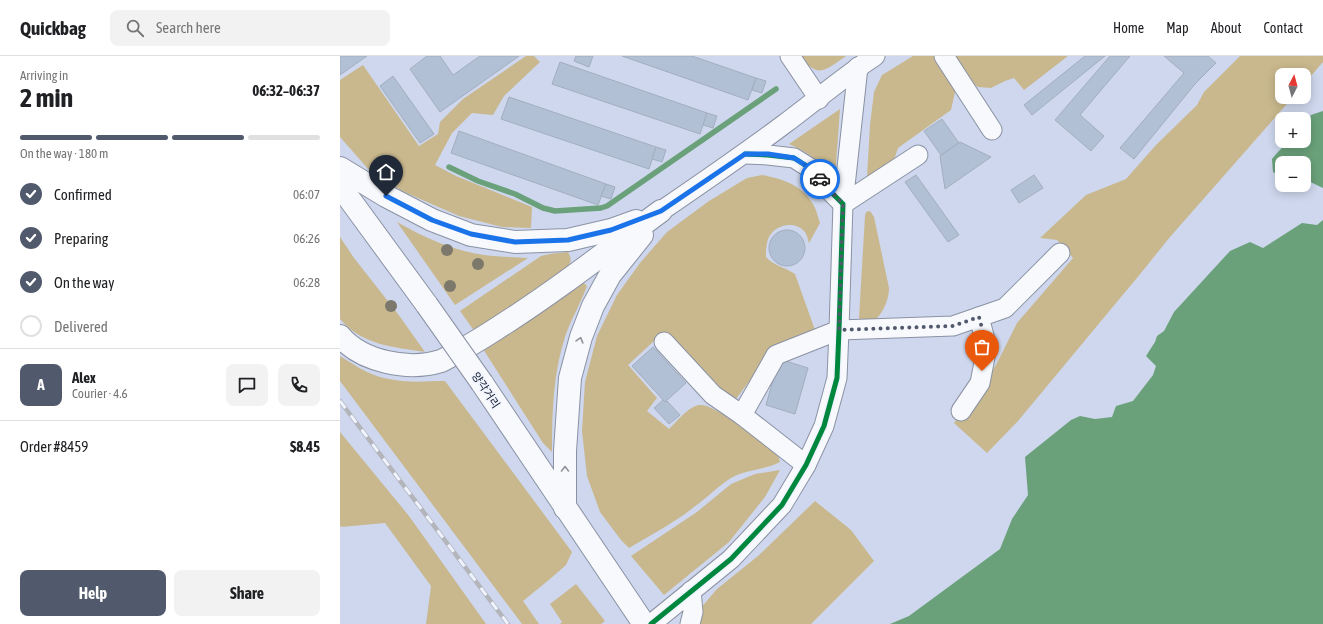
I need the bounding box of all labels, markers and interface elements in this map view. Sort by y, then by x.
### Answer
search box [110,10,390,46]
text: Quickbag [20,17,86,39]
icon: search [124,17,146,39]
text: Search here [156,19,221,36]
text: Home [1113,20,1144,36]
text: Map [1166,20,1189,36]
text: About [1211,20,1242,36]
text: Contact [1264,20,1303,36]
text: Arriving in [20,68,68,83]
north arrow [1275,68,1311,104]
map controls [1275,68,1311,192]
text: 06:32–06:37 [252,82,320,99]
text: 2 min [20,83,73,113]
button: + [1275,112,1311,148]
text: On the way · 180 m [20,146,108,161]
pin [369,155,403,196]
button: − [1275,156,1311,192]
courier [800,159,840,199]
icon: home [375,161,397,183]
icon: car [809,168,831,190]
icon: check [20,183,42,205]
text: Confirmed [54,186,112,203]
text: 06:07 [293,187,320,202]
icon: check [20,227,42,249]
text: Preparing [54,230,108,247]
text: 06:26 [293,231,320,246]
icon: check [20,271,42,293]
text: On the way [54,274,115,291]
text: 06:28 [293,275,320,290]
text: Delivered [54,318,108,335]
pin [965,330,999,371]
icon: bag [971,336,993,358]
one-way arrow [575,337,584,344]
button: chat [226,364,268,406]
button: phone [278,364,320,406]
text: Alex [72,369,96,386]
street label: 양각거리 [470,370,502,410]
text: A [37,376,45,393]
text: Courier · 4.6 [72,386,128,401]
text: Order #8459 [20,438,88,455]
text: $8.45 [290,438,320,455]
one-way arrow [561,466,569,472]
button: Help [20,570,166,616]
button: Share [174,570,320,616]

